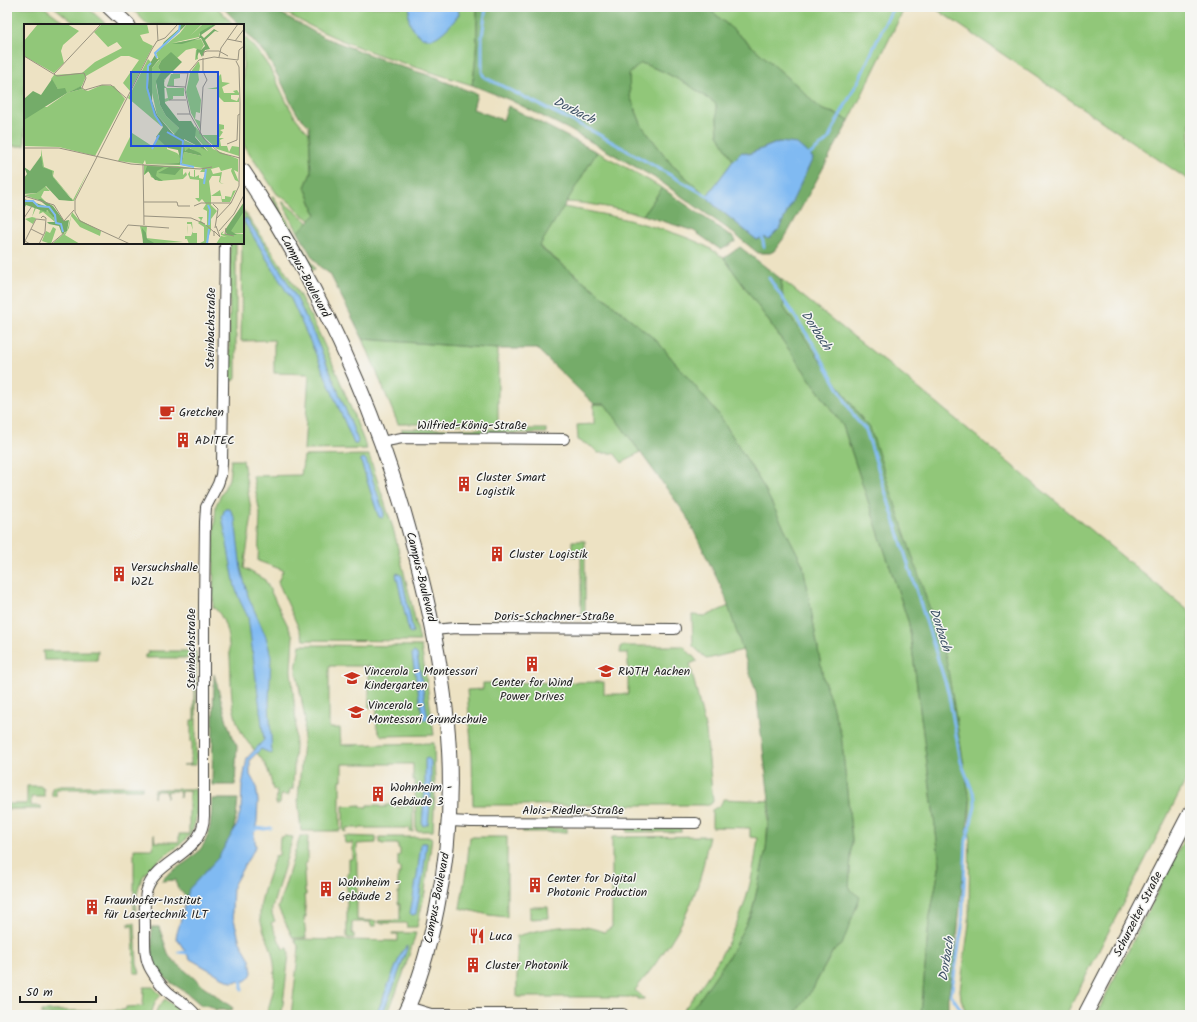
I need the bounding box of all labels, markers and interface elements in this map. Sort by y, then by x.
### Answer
inset map [24,24,244,244]
water label: Dorbach [550,92,599,131]
street label: Campus-Boulevard [275,231,336,322]
street label: Steinbachstraße [201,287,221,369]
water label: Dorbach [795,307,837,356]
cafe icon: Gretchen [158,403,176,421]
place label: Gretchen [179,403,224,422]
street label: Wilfried-König-Straße [417,416,527,435]
building icon: ADITEC [174,431,192,449]
place label: ADITEC [195,431,234,450]
place label: Cluster Smart Logistik [476,468,546,501]
building icon: Cluster Smart Logistik [455,475,473,493]
street label: Campus-Boulevard [401,530,442,625]
building icon: Cluster Logistik [488,545,506,563]
place label: Cluster Logistik [509,545,588,564]
place label: Versuchshalle WZL [131,558,198,591]
building icon: Versuchshalle WZL [110,565,128,583]
water label: Dorbach [923,606,957,655]
street label: Doris-Schachner-Straße [494,607,615,626]
street label: Steinbachstraße [182,608,201,690]
building icon: Center for Wind Power Drives [523,655,541,673]
place label: Vincerola - Montessori Kindergarten [364,662,478,695]
school or university icon: RWTH Aachen [597,662,615,680]
place label: RWTH Aachen [618,662,690,681]
school or university icon: Vincerola - Montessori Kindergarten [343,669,361,687]
place label: Center for Wind Power Drives [491,673,574,706]
place label: Vincerola - Montessori Grundschule [368,696,488,729]
school or university icon: Vincerola - Montessori Grundschule [347,703,365,721]
place label: Wohnheim - Gebäude 3 [390,778,453,811]
building icon: Wohnheim - Gebäude 3 [369,785,387,803]
street label: Alois-Riedler-Straße [522,801,624,820]
street label: Campus-Boulevard [419,850,455,945]
street label: Schurzelter Straße [1108,868,1168,960]
place label: Center for Digital Photonic Production [547,869,647,902]
place label: Wohnheim - Gebäude 2 [338,873,401,906]
building icon: Center for Digital Photonic Production [526,876,544,894]
building icon: Wohnheim - Gebäude 2 [317,880,335,898]
place label: Fraunhofer-Institut für Lasertechnik ILT [104,891,209,924]
building icon: Fraunhofer-Institut für Lasertechnik ILT [83,898,101,916]
restaurant icon: Luca [468,927,486,945]
place label: Luca [489,927,513,946]
water label: Dorbach [933,934,961,983]
building icon: Cluster Photonik [464,956,482,974]
place label: Cluster Photonik [485,956,569,975]
scale bar [20,978,96,1004]
text: 50 m [26,983,53,1002]

